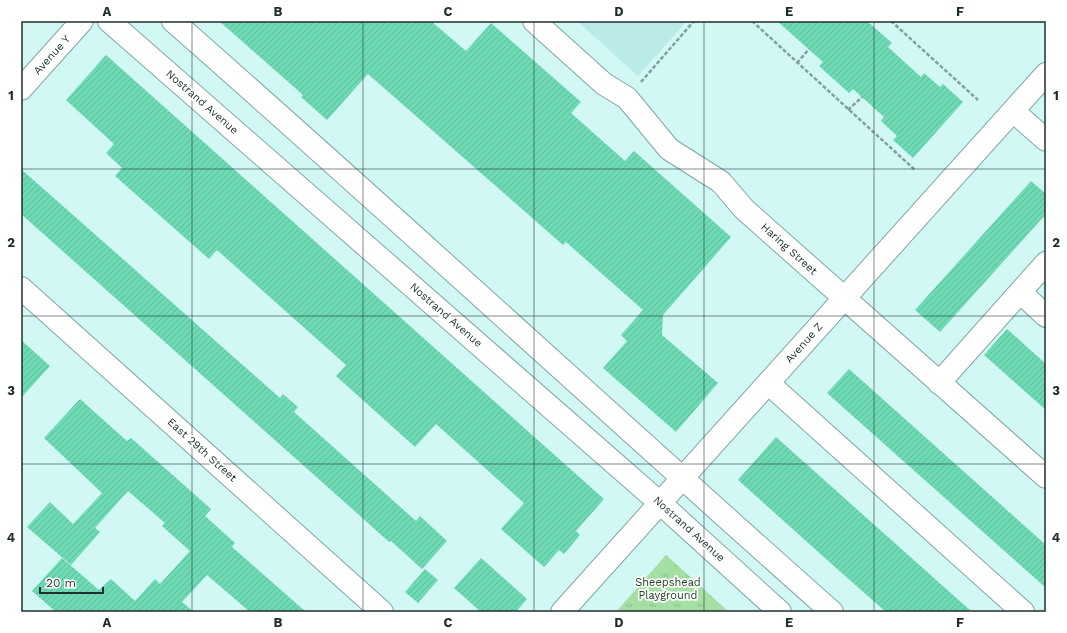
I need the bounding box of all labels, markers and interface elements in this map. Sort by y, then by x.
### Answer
text: A [103,4,112,19]
text: B [274,4,283,19]
text: C [444,4,453,19]
text: D [614,4,624,19]
text: E [785,4,793,19]
text: F [956,4,964,19]
street label: Avenue Y [31,32,74,77]
street label: Nostrand Avenue [163,67,241,137]
text: 1 [8,88,14,103]
text: 1 [1053,88,1059,103]
street label: Haring Street [758,220,820,278]
text: 2 [7,235,15,250]
text: 2 [1052,235,1060,250]
street label: Nostrand Avenue [407,280,485,350]
street label: Avenue Z [783,320,825,366]
text: 3 [7,383,15,398]
text: 3 [1052,383,1060,398]
street label: East 29th Street [165,415,240,485]
street label: Nostrand Avenue [651,494,727,564]
text: 4 [7,530,16,545]
text: 4 [1052,530,1061,545]
scale bar [40,569,103,595]
text: 20 m [46,576,76,590]
park label: Sheepshead Playground [635,576,701,602]
text: A [103,615,112,630]
text: B [274,615,283,630]
text: C [444,615,453,630]
text: D [614,615,624,630]
text: E [785,615,793,630]
text: F [956,615,964,630]

